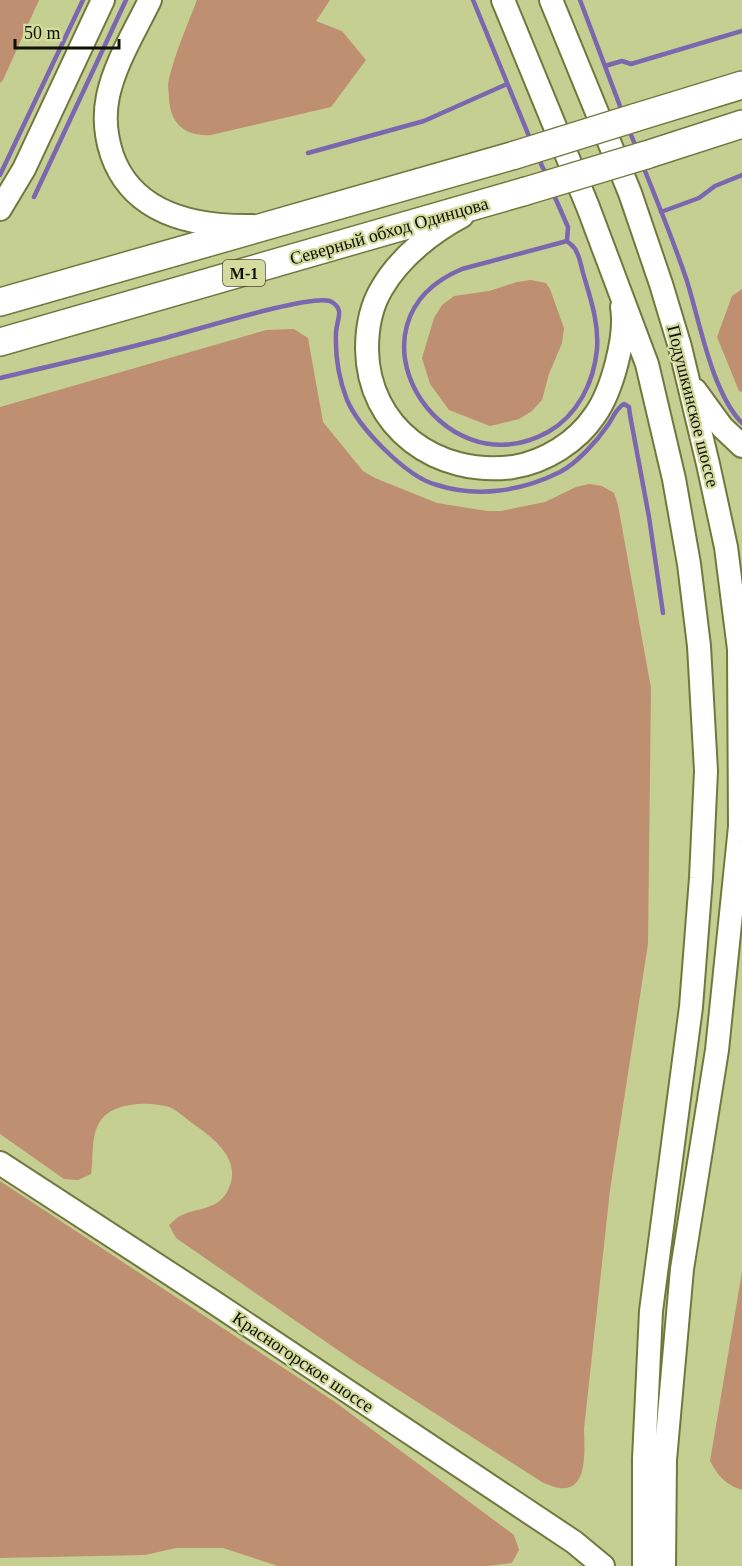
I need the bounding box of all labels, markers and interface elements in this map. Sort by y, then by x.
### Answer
scale bar [15,12,118,50]
text: 50 m [24,23,61,43]
street label: Северный обход Одинцова [287,193,491,269]
road number: М-1 [223,260,265,286]
street label: Подушкинское шоссе [663,323,723,489]
street label: Красногорское шоссе [229,1307,377,1417]

